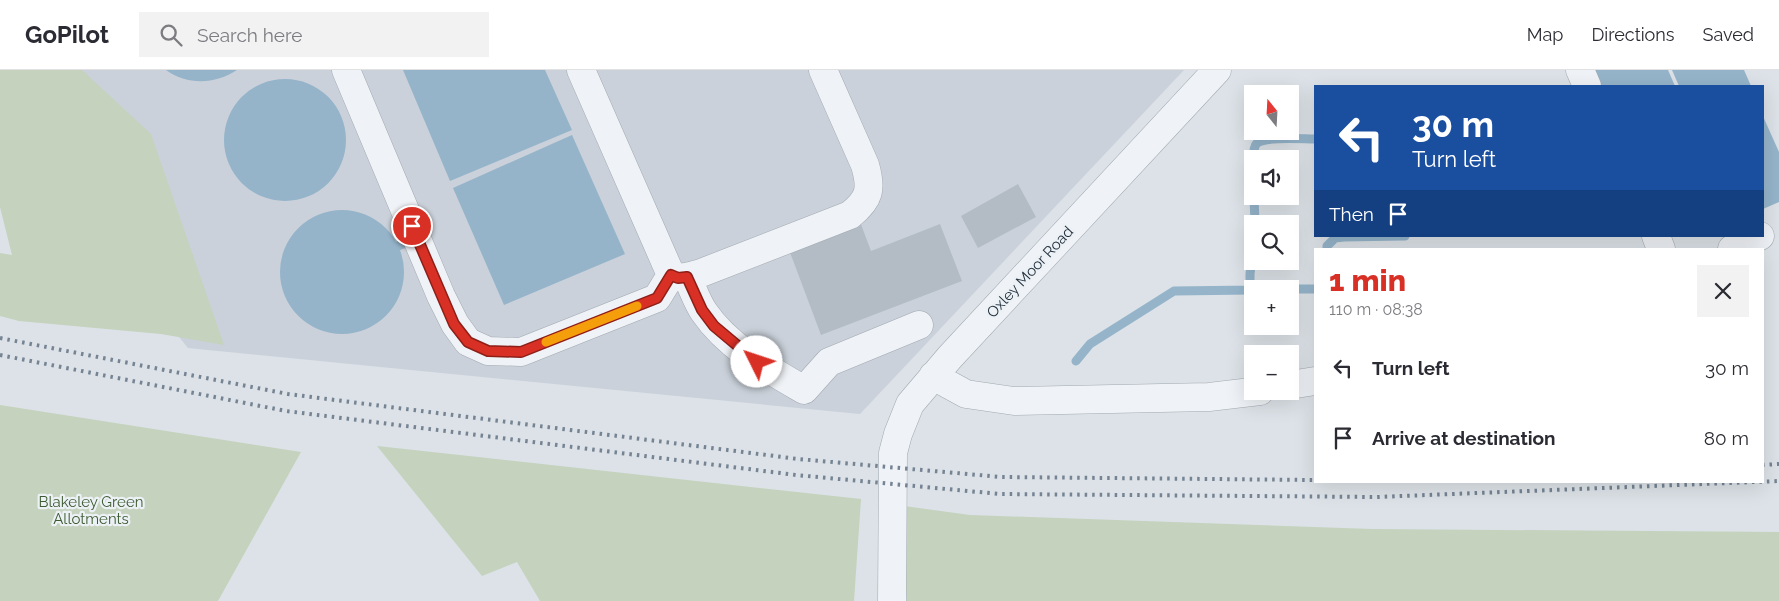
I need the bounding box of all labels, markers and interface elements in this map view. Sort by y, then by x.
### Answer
search box [139,12,489,57]
text: GoPilot [25,20,109,49]
icon: search [157,21,185,49]
text: Search here [197,24,303,46]
text: Map [1527,24,1563,45]
text: Directions [1591,24,1675,45]
text: Saved [1703,24,1754,45]
north arrow [1244,85,1299,140]
map controls [1244,85,1299,400]
text: 30 m [1412,104,1494,145]
icon: left [1329,105,1394,170]
text: Turn left [1412,146,1496,172]
button: sound [1244,150,1299,205]
icon: arrive [1384,200,1412,228]
text: Then [1329,203,1374,225]
pin [391,205,433,247]
icon: arrive [398,212,426,240]
button: search [1244,215,1299,270]
street label: Oxley Moor Road [983,223,1077,321]
text: 1 min [1329,263,1406,298]
button: close [1697,265,1749,317]
button: + [1244,280,1299,335]
text: 110 m · 08:38 [1329,300,1423,319]
position arrow [730,335,782,387]
button: − [1244,345,1299,400]
icon: left [1329,354,1357,382]
text: Turn left [1372,357,1449,379]
text: 30 m [1705,357,1749,379]
icon: arrive [1329,424,1357,452]
text: Arrive at destination [1372,427,1556,449]
text: 80 m [1704,427,1749,449]
park label: Blakeley Green Allotments [39,493,143,528]

